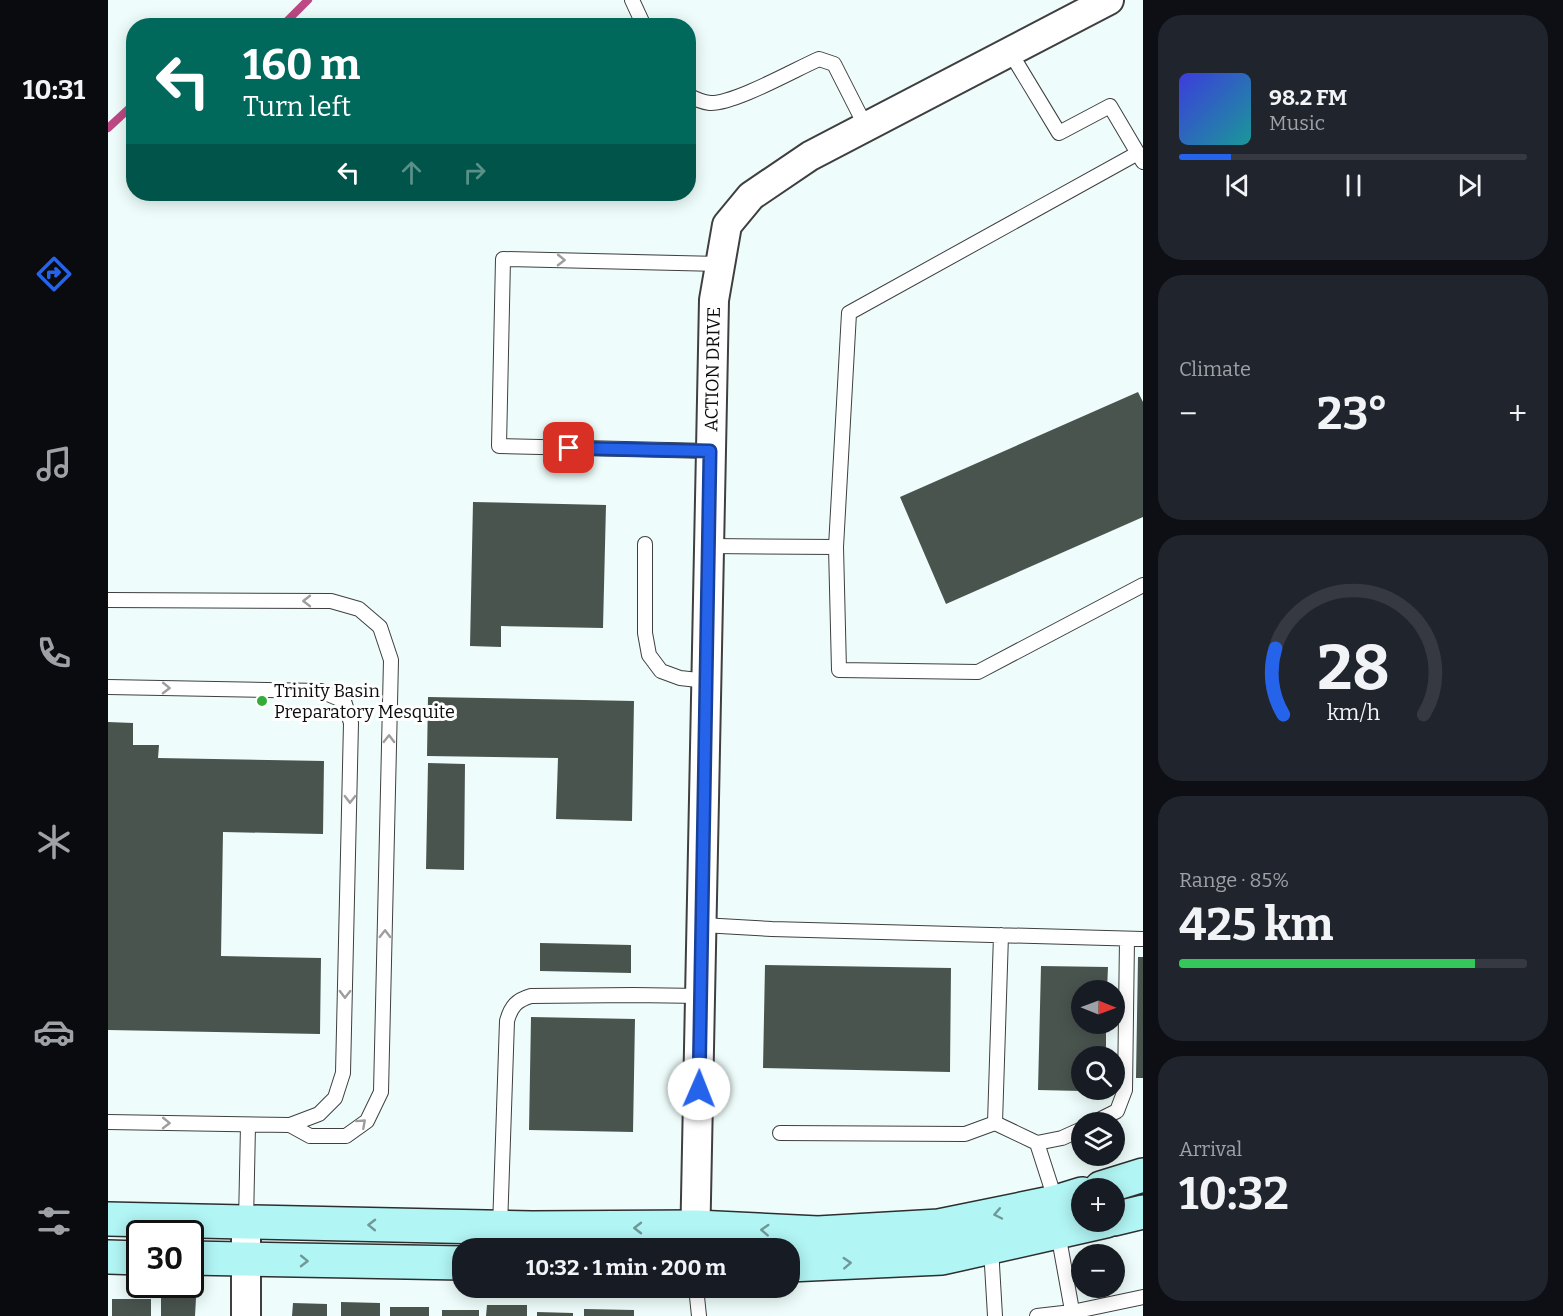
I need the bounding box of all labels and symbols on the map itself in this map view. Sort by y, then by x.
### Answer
one-way arrow [557,254,566,267]
street label: ACTION DRIVE [700,306,725,432]
pin [543,422,594,473]
one-way arrow [302,595,311,607]
place label: Trinity Basin Preparatory Mesquite [274,680,455,723]
one-way arrow [162,682,171,695]
marker: Trinity Basin Preparatory Mesquite [255,694,269,708]
one-way arrow [383,735,395,744]
one-way arrow [343,795,356,804]
one-way arrow [379,930,391,939]
north arrow [1071,980,1125,1034]
one-way arrow [339,990,351,999]
position arrow [667,1057,731,1121]
one-way arrow [162,1117,171,1130]
one-way arrow [356,1119,366,1130]
one-way arrow [994,1207,1004,1220]
one-way arrow [368,1219,377,1231]
speed limit sign: 30 [126,1220,204,1298]
one-way arrow [633,1222,642,1234]
one-way arrow [760,1224,769,1237]
one-way arrow [299,1255,308,1267]
one-way arrow [843,1257,852,1270]

